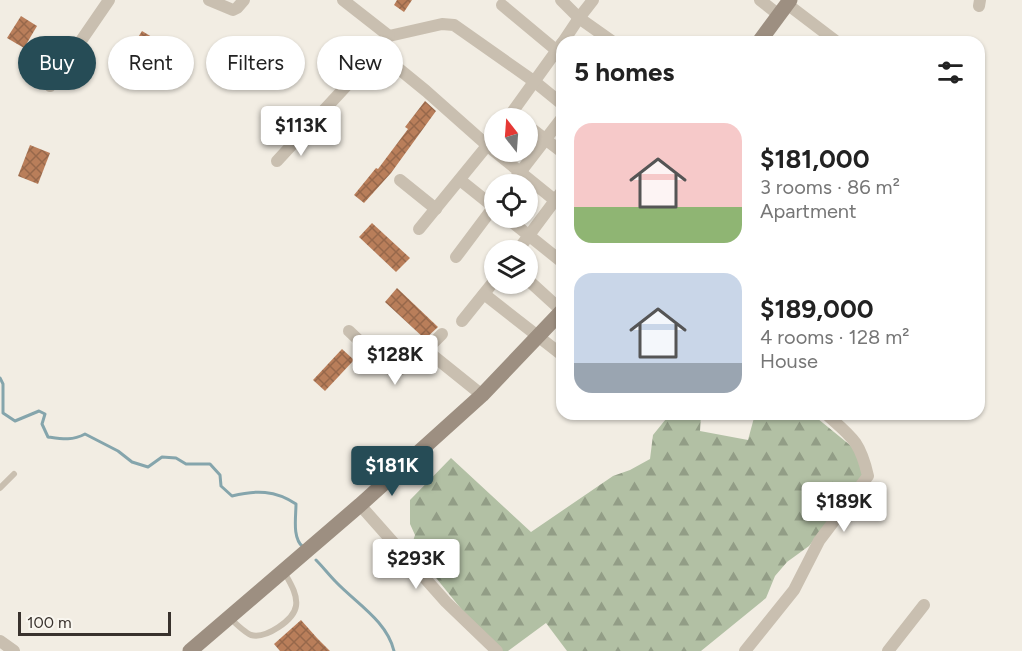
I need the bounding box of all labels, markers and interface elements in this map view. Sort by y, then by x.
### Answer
chip: Buy [18,36,96,90]
chip: Rent [108,36,194,90]
chip: Filters [206,36,305,90]
chip: New [317,36,403,90]
text: 5 homes [574,56,674,88]
icon: filters [934,56,967,89]
pin: $113K [259,106,343,157]
north arrow [484,108,538,162]
map controls [484,108,538,294]
text: $113K [275,113,327,137]
text: $181,000 [760,143,870,175]
icon: home [622,147,694,219]
button: locate [484,174,538,228]
text: 3 rooms · 86 m² [760,175,900,199]
text: Apartment [760,199,857,223]
button: layers [484,240,538,294]
text: $189,000 [760,293,874,325]
icon: home [622,297,694,369]
text: 4 rooms · 128 m² [760,325,910,349]
pin: $128K [353,335,437,386]
text: $128K [367,342,423,366]
text: House [760,349,818,373]
pin: $181K [350,446,434,497]
text: $181K [365,453,419,477]
pin: $189K [802,482,886,533]
text: $189K [816,489,872,513]
pin: $293K [374,539,458,590]
text: $293K [387,546,445,570]
scale bar [18,609,171,636]
text: 100 m [27,613,72,632]

